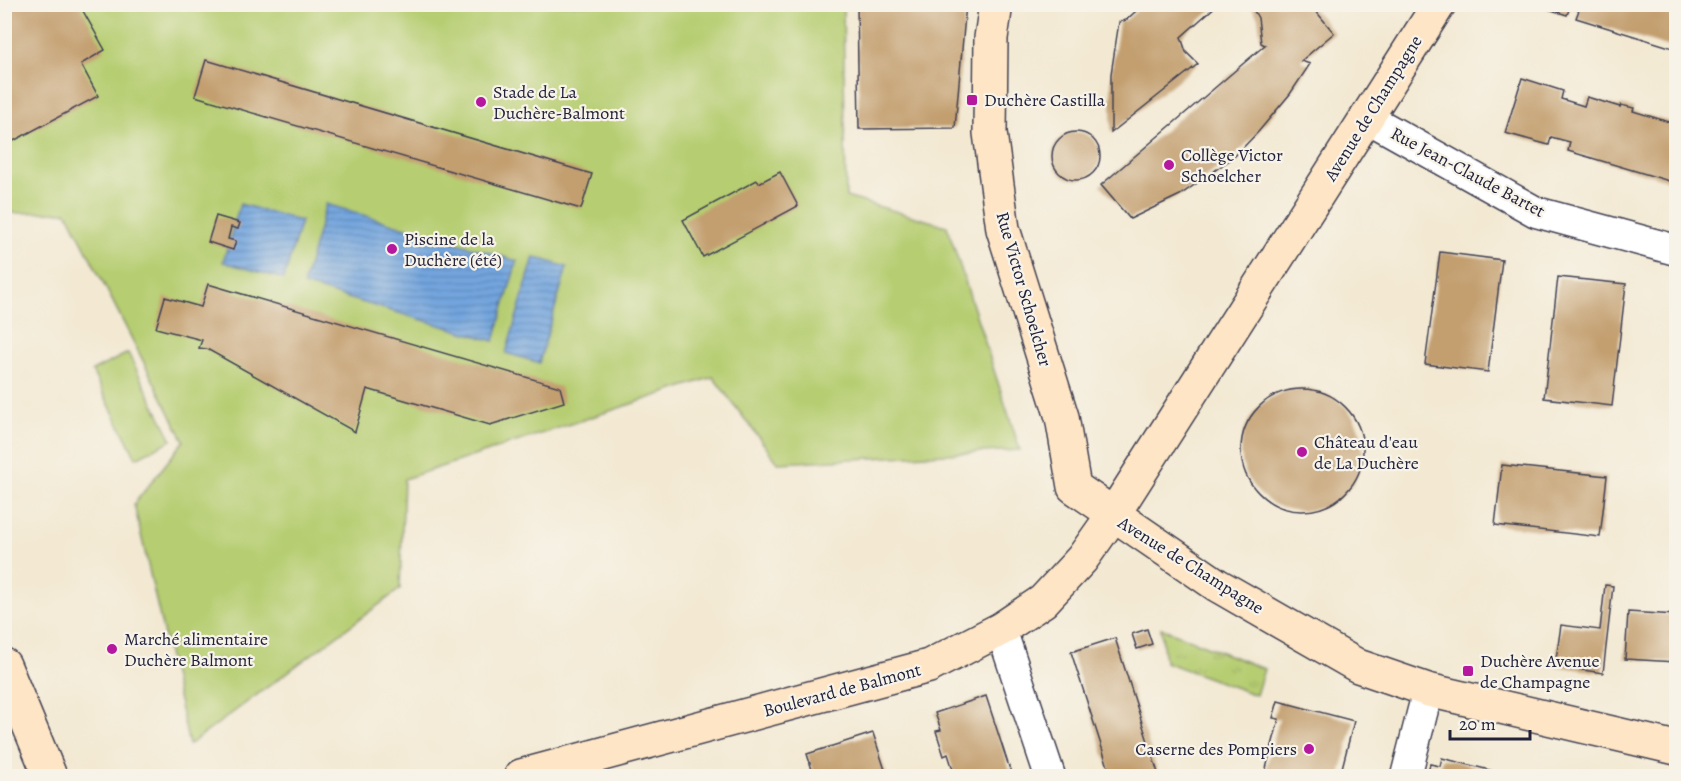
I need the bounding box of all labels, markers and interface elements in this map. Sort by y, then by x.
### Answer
street label: Avenue de Champagne [1318,31,1428,186]
place label: Stade de La Duchère-Balmont [493,80,625,125]
place label: Duchère Castilla [984,88,1106,112]
marker: Duchère Castilla [965,93,979,107]
marker: Stade de La Duchère-Balmont [474,95,488,109]
street label: Rue Jean-Claude Bartet [1387,121,1549,223]
place label: Collège Victor Schoelcher [1181,143,1283,188]
marker: Collège Victor Schoelcher [1162,158,1176,172]
street label: Rue Victor Schoelcher [990,209,1058,369]
place label: Piscine de la Duchère (été) [404,227,502,272]
marker: Piscine de la Duchère (été) [385,242,399,256]
place label: Château d'eau de La Duchère [1314,430,1419,475]
marker: Château d'eau de La Duchère [1295,445,1309,459]
street label: Avenue de Champagne [1113,510,1268,620]
place label: Marché alimentaire Duchère Balmont [124,627,268,672]
marker: Marché alimentaire Duchère Balmont [105,642,119,656]
place label: Duchère Avenue de Champagne [1480,649,1600,694]
street label: Boulevard de Balmont [760,657,924,723]
marker: Duchère Avenue de Champagne [1461,664,1475,678]
scale bar [1450,703,1530,741]
text: 20 m [1459,712,1496,736]
place label: Caserne des Pompiers [1135,737,1297,761]
marker: Caserne des Pompiers [1302,742,1316,756]

